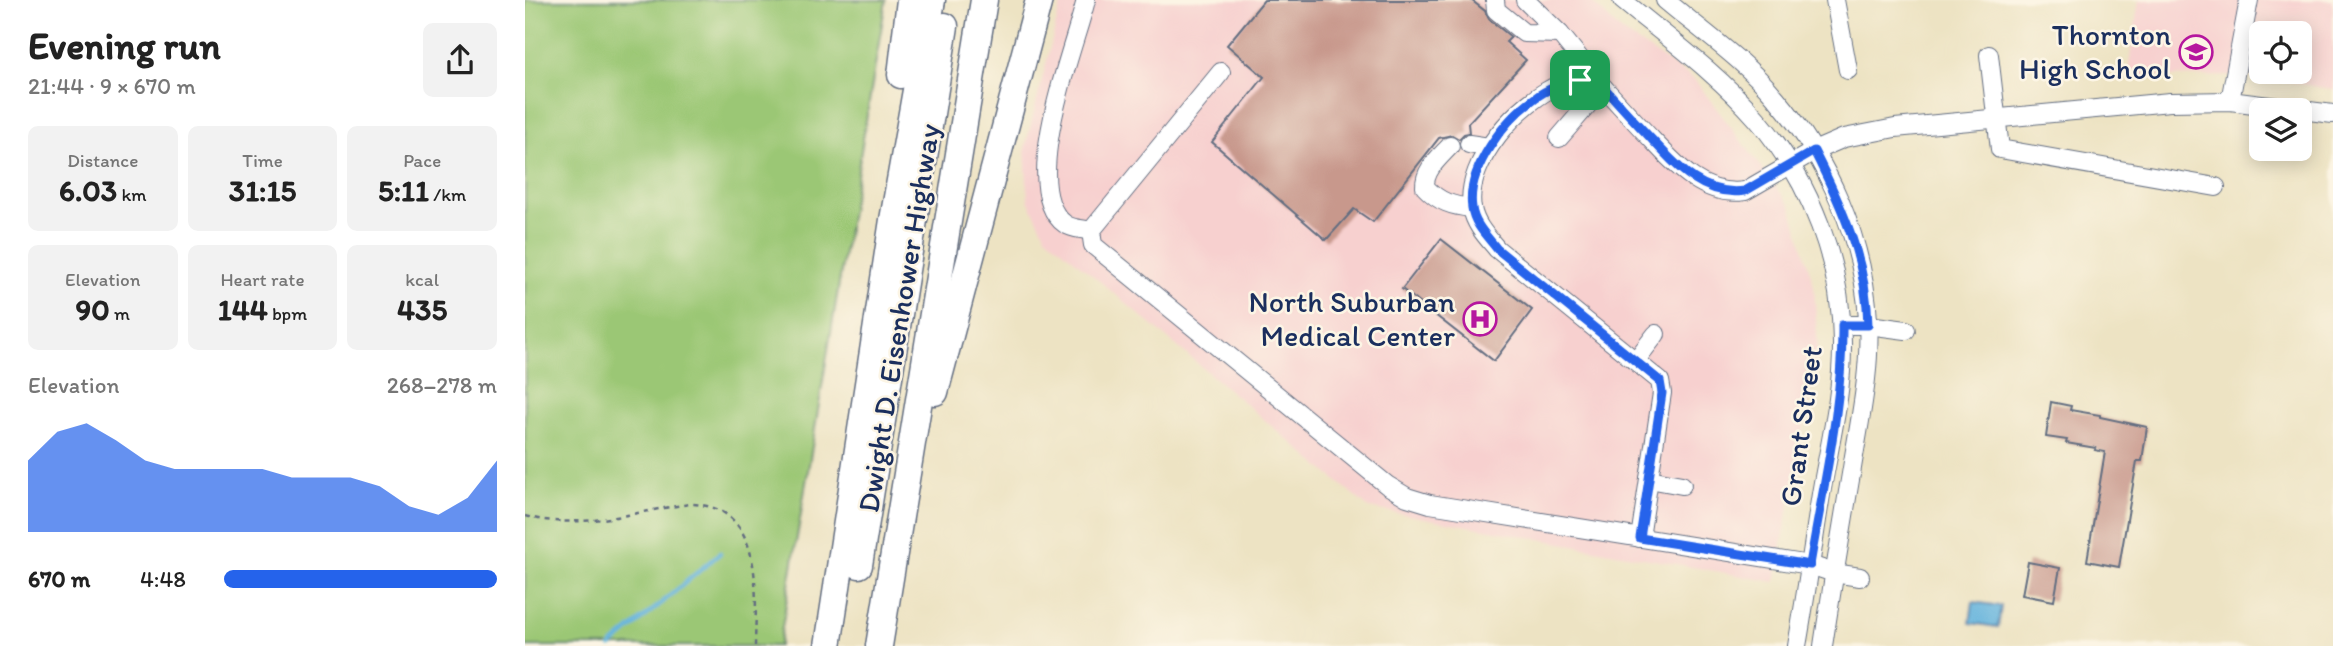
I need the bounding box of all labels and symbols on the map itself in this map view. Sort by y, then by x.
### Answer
place label: Thornton High School [2019,16,2172,87]
school or university icon: Thornton High School [2177,33,2215,71]
pin [1550,50,1610,110]
street label: Dwight D. Eisenhower Highway [849,121,948,515]
place label: North Suburban Medical Center [1248,283,1455,354]
hospital icon: North Suburban Medical Center [1461,300,1499,338]
street label: Grant Street [1771,343,1830,509]

